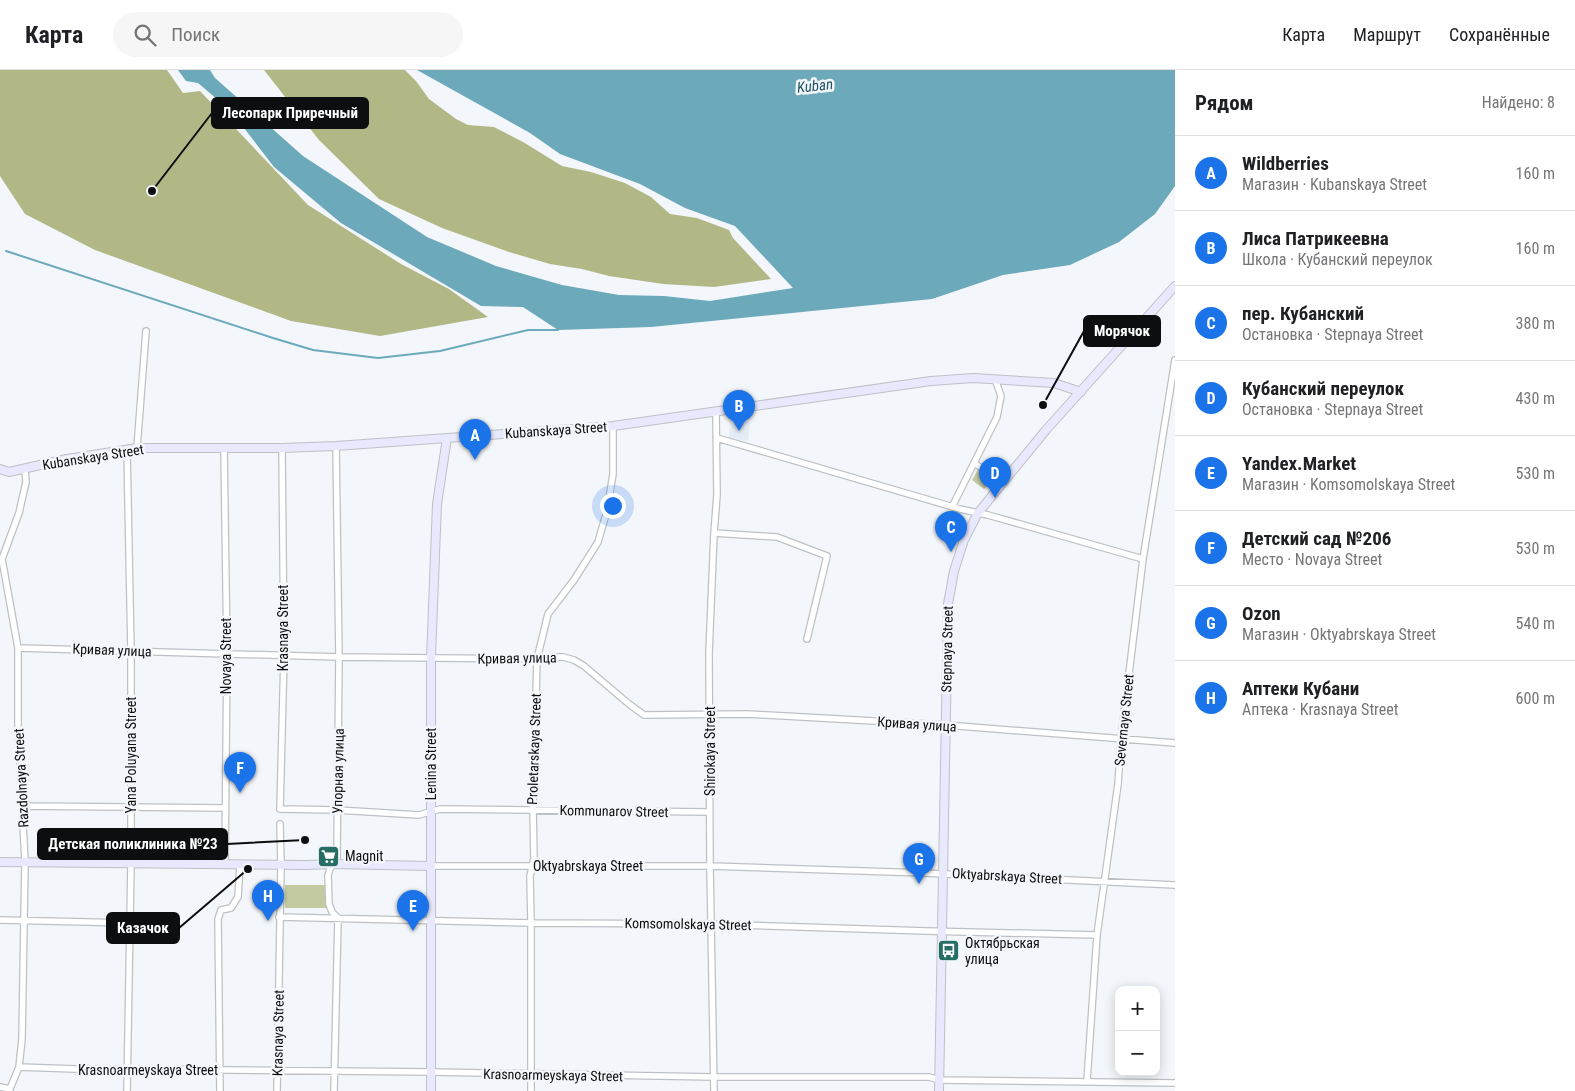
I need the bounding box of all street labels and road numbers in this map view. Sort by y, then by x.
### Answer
street label: Kubanskaya Street [504,418,608,442]
street label: Kubanskaya Street [41,441,145,473]
street label: Krasnaya Street [275,585,291,671]
street label: Stepnaya Street [938,606,956,692]
street label: Novaya Street [218,618,234,694]
street label: Кривая улица [72,641,152,659]
street label: Кривая улица [477,649,557,667]
street label: Severnaya Street [1111,673,1137,767]
street label: Proletarskaya Street [524,693,544,805]
street label: Yana Poluyana Street [123,697,139,813]
street label: Shirokaya Street [702,706,718,796]
street label: Кривая улица [877,713,957,735]
street label: Razdolnaya Street [10,728,32,828]
street label: Упорная улица [329,728,347,814]
street label: Lenina Street [423,728,439,800]
street label: Kommunarov Street [559,802,669,820]
street label: Oktyabrskaya Street [533,858,643,874]
street label: Oktyabrskaya Street [952,865,1062,887]
street label: Komsomolskaya Street [624,915,752,933]
street label: Krasnaya Street [269,990,287,1076]
street label: Krasnoarmeyskaya Street [78,1062,218,1078]
street label: Krasnoarmeyskaya Street [483,1066,623,1084]

